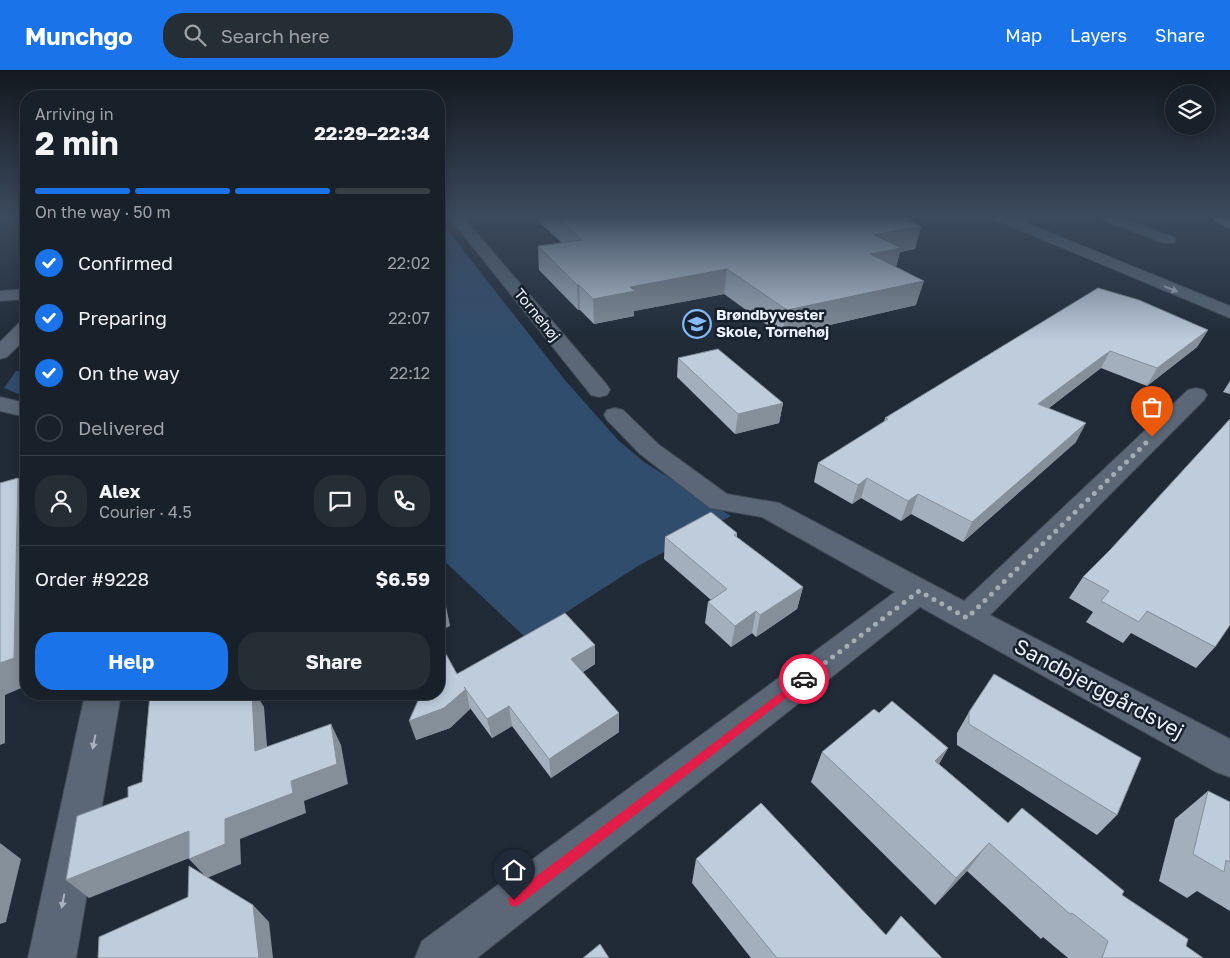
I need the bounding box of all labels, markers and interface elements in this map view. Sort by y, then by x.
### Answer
search box [163,13,513,58]
text: Munchgo [25,21,133,50]
icon: search [181,21,209,49]
text: Search here [221,24,330,47]
text: Map [1005,24,1042,46]
text: Layers [1070,24,1127,46]
text: Share [1155,24,1205,46]
map controls [1165,85,1215,135]
button: layers [1165,85,1215,135]
text: Arriving in [35,104,114,124]
text: 22:29–22:34 [314,121,430,144]
text: 2 min [35,124,119,162]
text: On the way · 50 m [35,202,171,222]
icon: check [35,249,63,277]
text: Confirmed [78,251,173,274]
text: 22:02 [387,253,430,273]
street label: Tornehøj [511,284,565,345]
one-way arrow [1164,286,1178,294]
icon: check [35,304,63,332]
place label: Brøndbyvester Skole, Tornehøj [716,305,829,340]
text: Preparing [78,306,167,329]
text: 22:07 [388,308,430,328]
school or university icon: Brøndbyvester Skole, Tornehøj [682,309,712,339]
icon: check [35,359,63,387]
text: On the way [78,361,180,384]
text: 22:12 [390,363,430,383]
pin [1131,386,1173,437]
icon: bag [1138,393,1166,421]
text: Delivered [78,416,165,439]
button: person [35,475,87,527]
button: chat [314,475,366,527]
button: phone [378,475,430,527]
text: Alex [99,479,140,502]
text: Courier · 4.5 [99,502,192,522]
text: Order #9228 [35,567,149,590]
text: $6.59 [375,567,430,590]
button: Help [35,632,228,690]
button: Share [238,632,430,690]
street label: Sandbjerggårdsvej [1010,632,1189,744]
courier [779,654,829,704]
icon: car [790,665,818,693]
one-way arrow [89,734,97,750]
pin [493,849,535,900]
icon: home [500,856,528,884]
one-way arrow [59,894,67,910]

